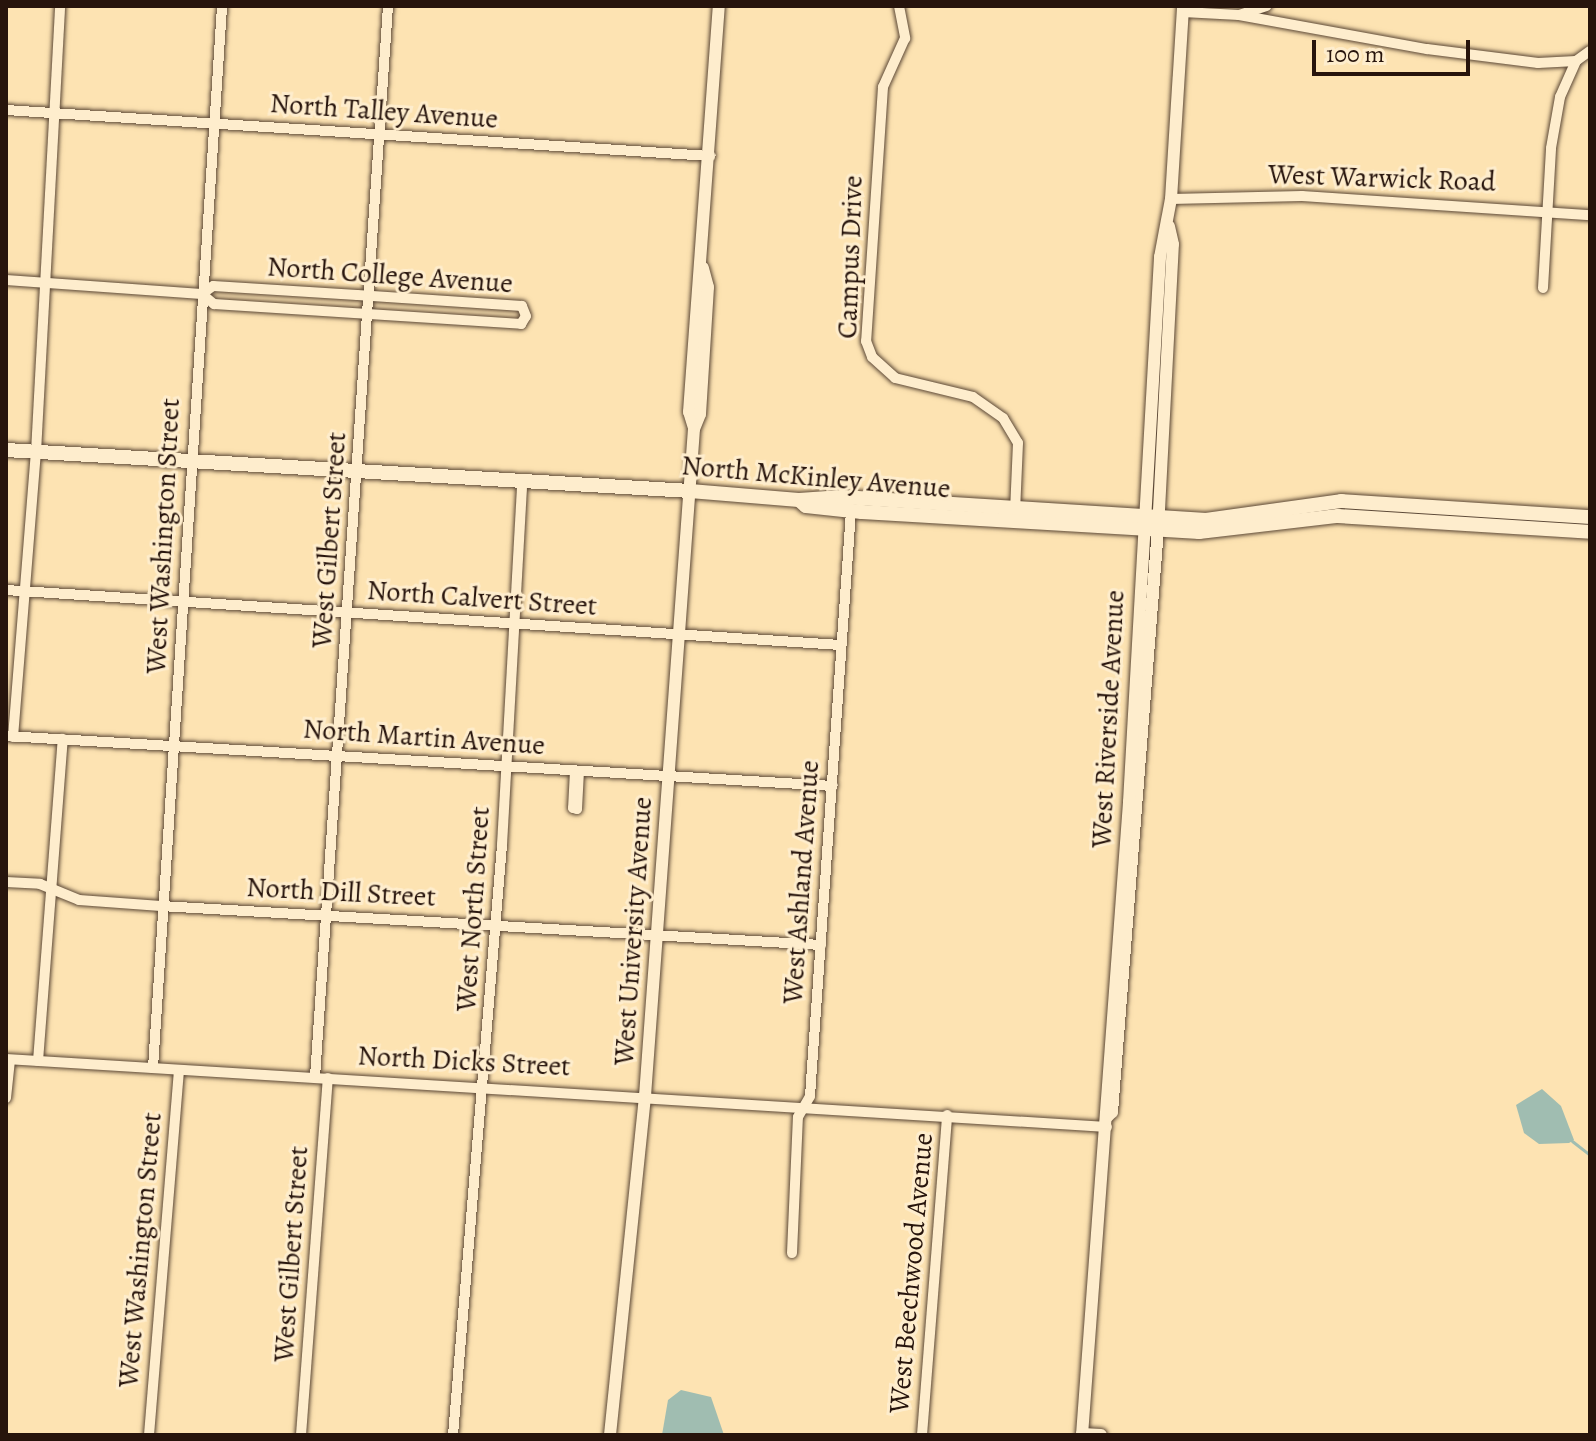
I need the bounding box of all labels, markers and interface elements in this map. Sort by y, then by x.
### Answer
scale bar [1316,24,1474,74]
text: 100 m [1326,38,1385,70]
street label: North Talley Avenue [269,86,499,136]
street label: West Warwick Road [1268,157,1496,199]
street label: Campus Drive [830,175,870,339]
street label: North College Avenue [266,250,514,300]
street label: West Washington Street [139,397,187,675]
street label: West Gilbert Street [305,431,353,649]
street label: North McKinley Avenue [680,449,952,505]
street label: North Calvert Street [366,573,598,623]
street label: West Riverside Avenue [1084,589,1132,849]
street label: North Martin Avenue [302,712,546,762]
street label: West Ashland Avenue [776,759,826,1005]
street label: West University Avenue [607,795,659,1067]
street label: West North Street [449,805,497,1013]
street label: North Dill Street [245,870,437,914]
street label: North Dicks Street [357,1039,571,1083]
street label: West Washington Street [111,1111,169,1389]
street label: West Beechwood Avenue [882,1131,940,1415]
street label: West Gilbert Street [267,1145,315,1363]

